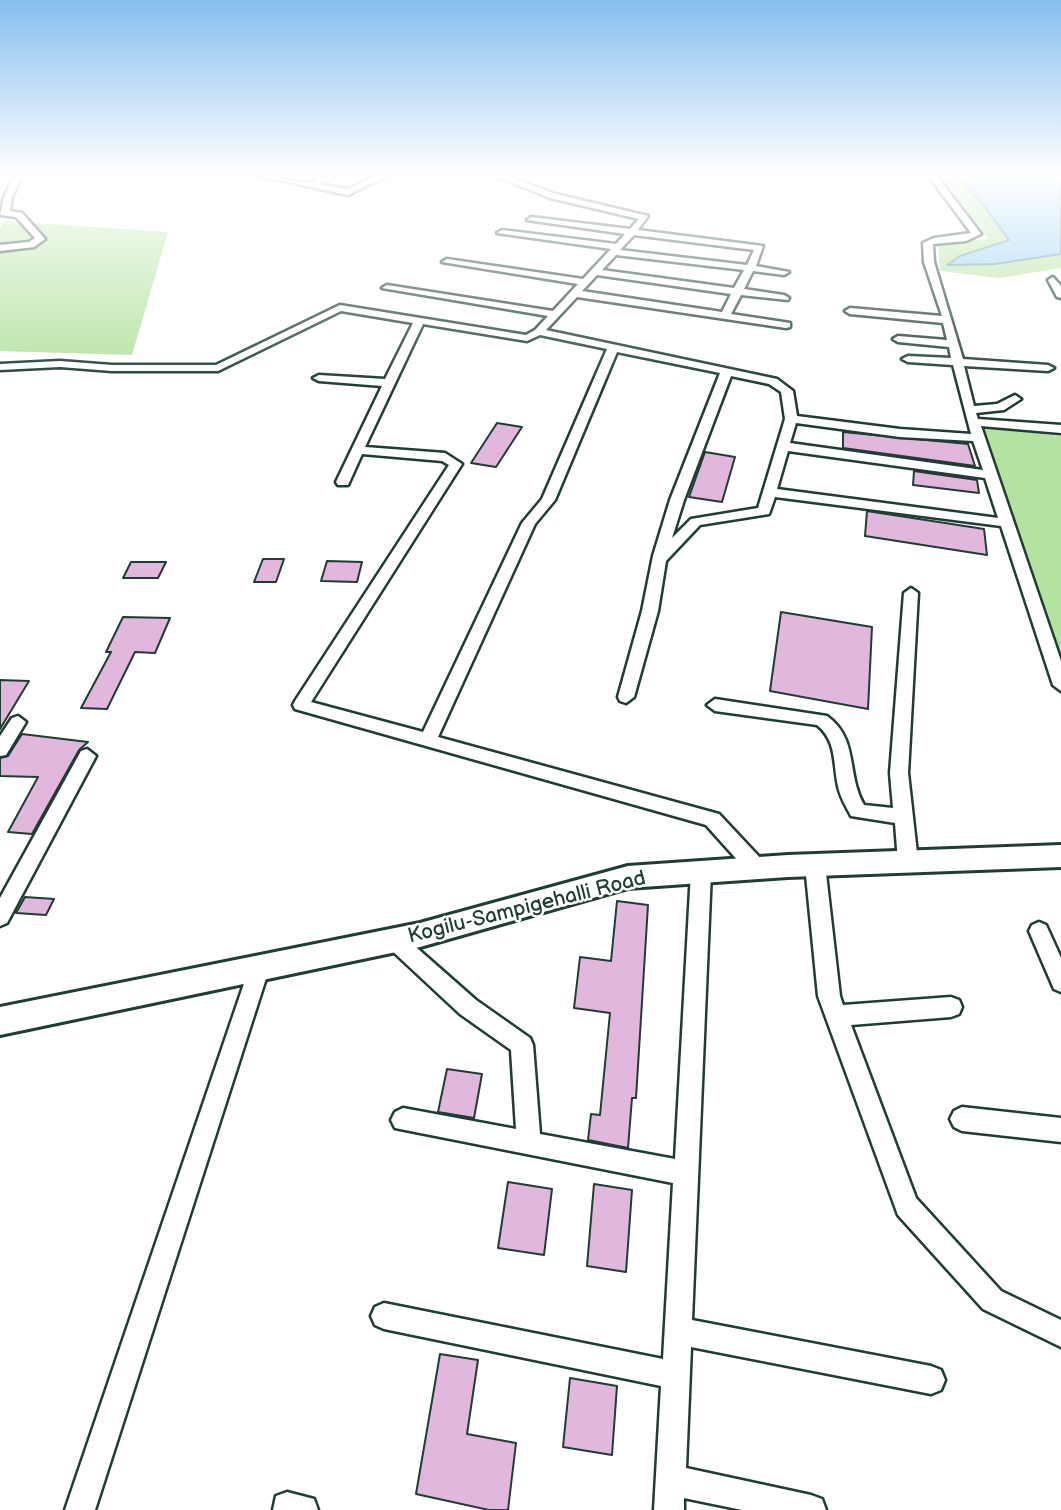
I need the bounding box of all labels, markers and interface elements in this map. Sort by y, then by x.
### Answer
street label: Kogilu-Sampigehalli Road [405,866,649,950]

